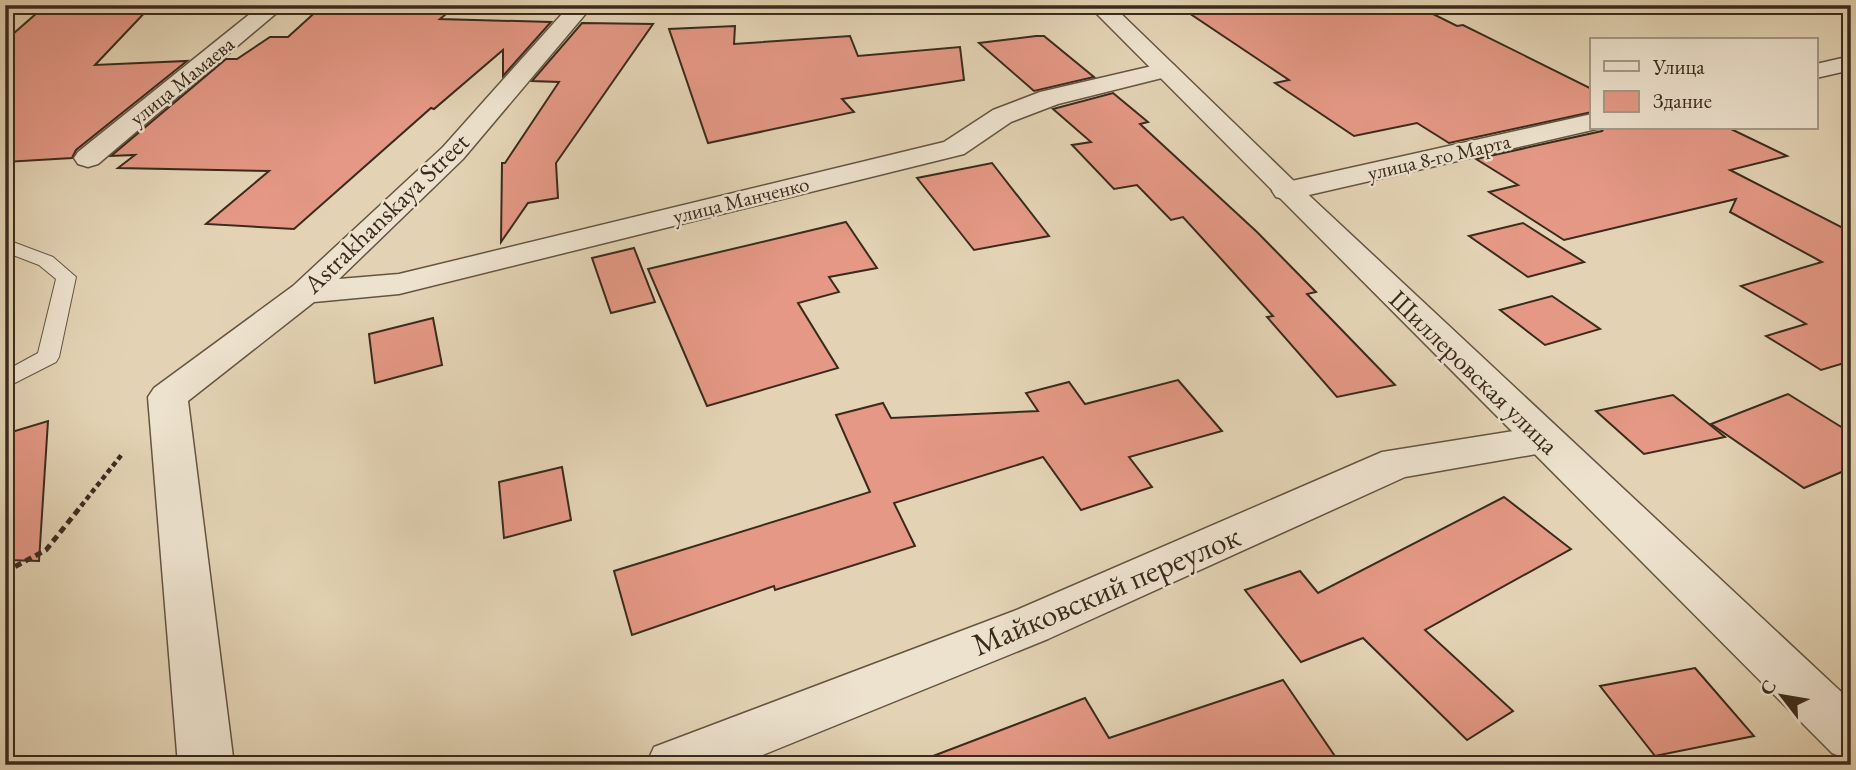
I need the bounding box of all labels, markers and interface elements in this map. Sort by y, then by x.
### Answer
street label: улица Мамаева [124,30,240,131]
legend [1590,38,1818,130]
text: Улица [1652,53,1705,80]
text: Здание [1653,87,1712,114]
street label: Astrakhanskaya Street [295,125,476,302]
street label: улица 8-го Марта [1365,127,1514,186]
street label: улица Манченко [670,170,812,230]
street label: Шиллеровская улица [1382,282,1567,462]
street label: Майковский переулок [966,515,1246,665]
north arrow [1748,662,1818,732]
text: С [1754,675,1782,700]

